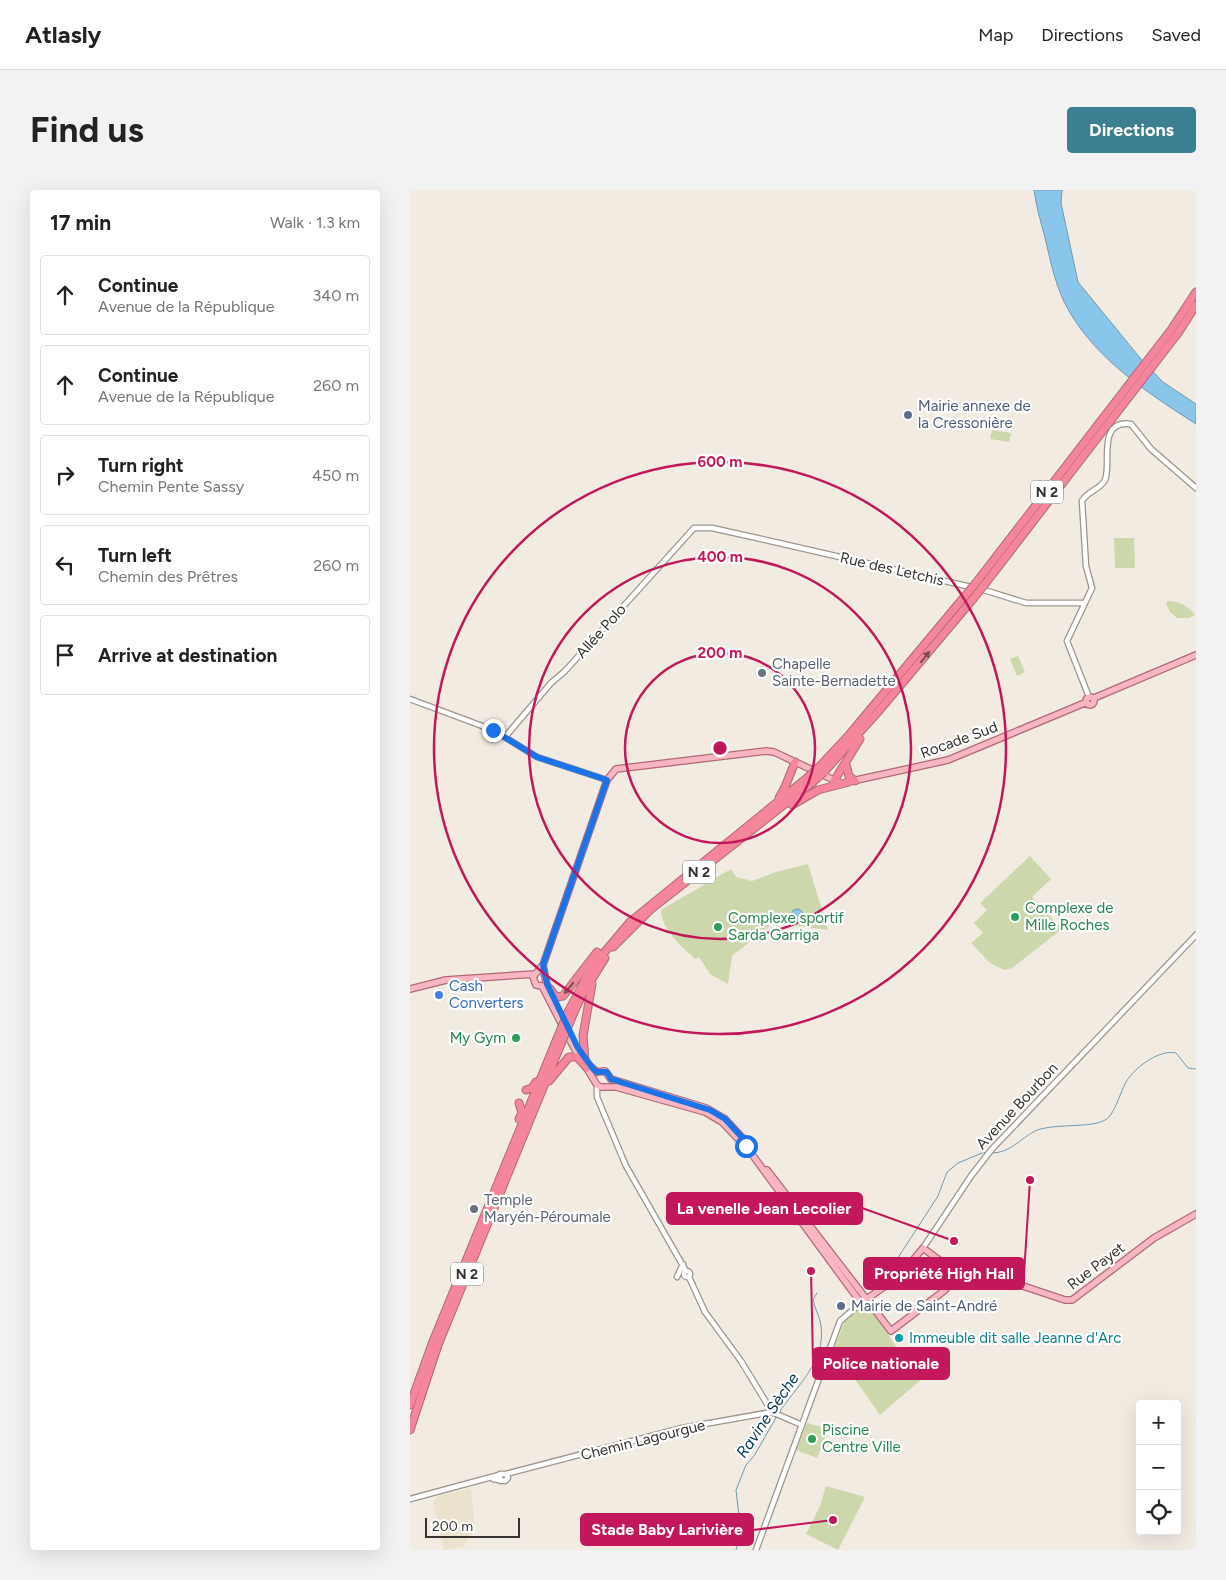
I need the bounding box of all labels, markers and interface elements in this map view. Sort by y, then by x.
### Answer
text: Atlasly [25,20,101,49]
text: Map [978,24,1013,46]
text: Directions [1041,24,1123,46]
text: Saved [1151,24,1201,46]
button: Directions [1067,107,1196,153]
text: Find us [30,109,144,151]
text: 17 min [50,210,111,235]
text: Walk · 1.3 km [270,213,360,232]
text: Continue [98,274,178,297]
icon: ahead [51,281,79,309]
text: 340 m [313,286,359,305]
text: Avenue de la République [98,297,274,316]
text: Continue [98,364,178,387]
icon: ahead [51,371,79,399]
text: 260 m [313,376,359,395]
text: Avenue de la République [98,387,274,406]
place label: Mairie annexe de la Cressonière [918,397,1031,432]
marker: Mairie annexe de la Cressonière [902,409,914,421]
text: 600 m [698,453,742,471]
text: Turn right [98,454,184,477]
icon: right [51,461,79,489]
text: 450 m [312,466,359,485]
text: Chemin Pente Sassy [98,477,244,496]
road number: N 2 [1031,480,1063,504]
text: Turn left [98,544,172,567]
text: 400 m [697,548,743,566]
street label: Rue des Letchis [838,548,946,590]
icon: left [51,551,79,579]
text: 260 m [313,556,359,575]
text: Chemin des Prêtres [98,567,238,586]
street label: Allée Polo [572,600,630,662]
icon: arrive [51,641,79,669]
text: Arrive at destination [98,644,277,667]
text: 200 m [698,644,742,662]
one-way arrow [920,650,931,663]
place label: Chapelle Sainte-Bernadette [772,655,896,690]
marker: Chapelle Sainte-Bernadette [756,667,768,679]
street label: Rocade Sud [918,718,1000,762]
route end [482,719,505,742]
centre of rings [711,739,729,757]
road number: N 2 [683,860,715,884]
place label: Complexe de Mille Roches [1025,899,1114,934]
place label: Complexe sportif Sarda Garriga [728,909,844,944]
marker: Complexe de Mille Roches [1009,911,1021,923]
marker: Complexe sportif Sarda Garriga [712,921,724,933]
place label: Cash Converters [449,977,524,1012]
one-way arrow [563,982,575,994]
marker: Cash Converters [433,989,445,1001]
place label: My Gym [450,1029,506,1047]
marker: My Gym [510,1032,522,1044]
street label: Avenue Bourbon [972,1059,1062,1153]
route start [735,1135,758,1158]
place label: Temple Maryén-Péroumale [484,1191,611,1226]
callout: La venelle Jean Lecolier [667,1193,862,1224]
text: La venelle Jean Lecolier [677,1199,851,1218]
marker: Temple Maryén-Péroumale [468,1203,480,1215]
street label: Rue Payet [1064,1238,1129,1293]
callout: Propriété High Hall [864,1258,1024,1289]
road number: N 2 [451,1262,483,1286]
text: Propriété High Hall [874,1264,1014,1283]
place label: Mairie de Saint-André [851,1297,997,1315]
marker: Mairie de Saint-André [835,1300,847,1312]
place label: Immeuble dit salle Jeanne d'Arc [909,1329,1121,1347]
marker: Immeuble dit salle Jeanne d'Arc [893,1332,905,1344]
callout: Police nationale [813,1348,949,1379]
text: Police nationale [823,1354,939,1373]
water label: Ravine Sèche [732,1369,803,1461]
map controls [1136,1400,1181,1535]
button: + [1136,1400,1181,1445]
street label: Chemin Lagourgue [579,1416,707,1464]
place label: Piscine Centre Ville [822,1421,901,1456]
marker: Piscine Centre Ville [806,1433,818,1445]
button: − [1136,1445,1181,1490]
button: locate [1136,1490,1181,1535]
callout: Stade Baby Larivière [581,1514,753,1545]
scale bar [425,1515,520,1538]
text: 200 m [432,1518,473,1535]
text: Stade Baby Larivière [591,1520,743,1539]

